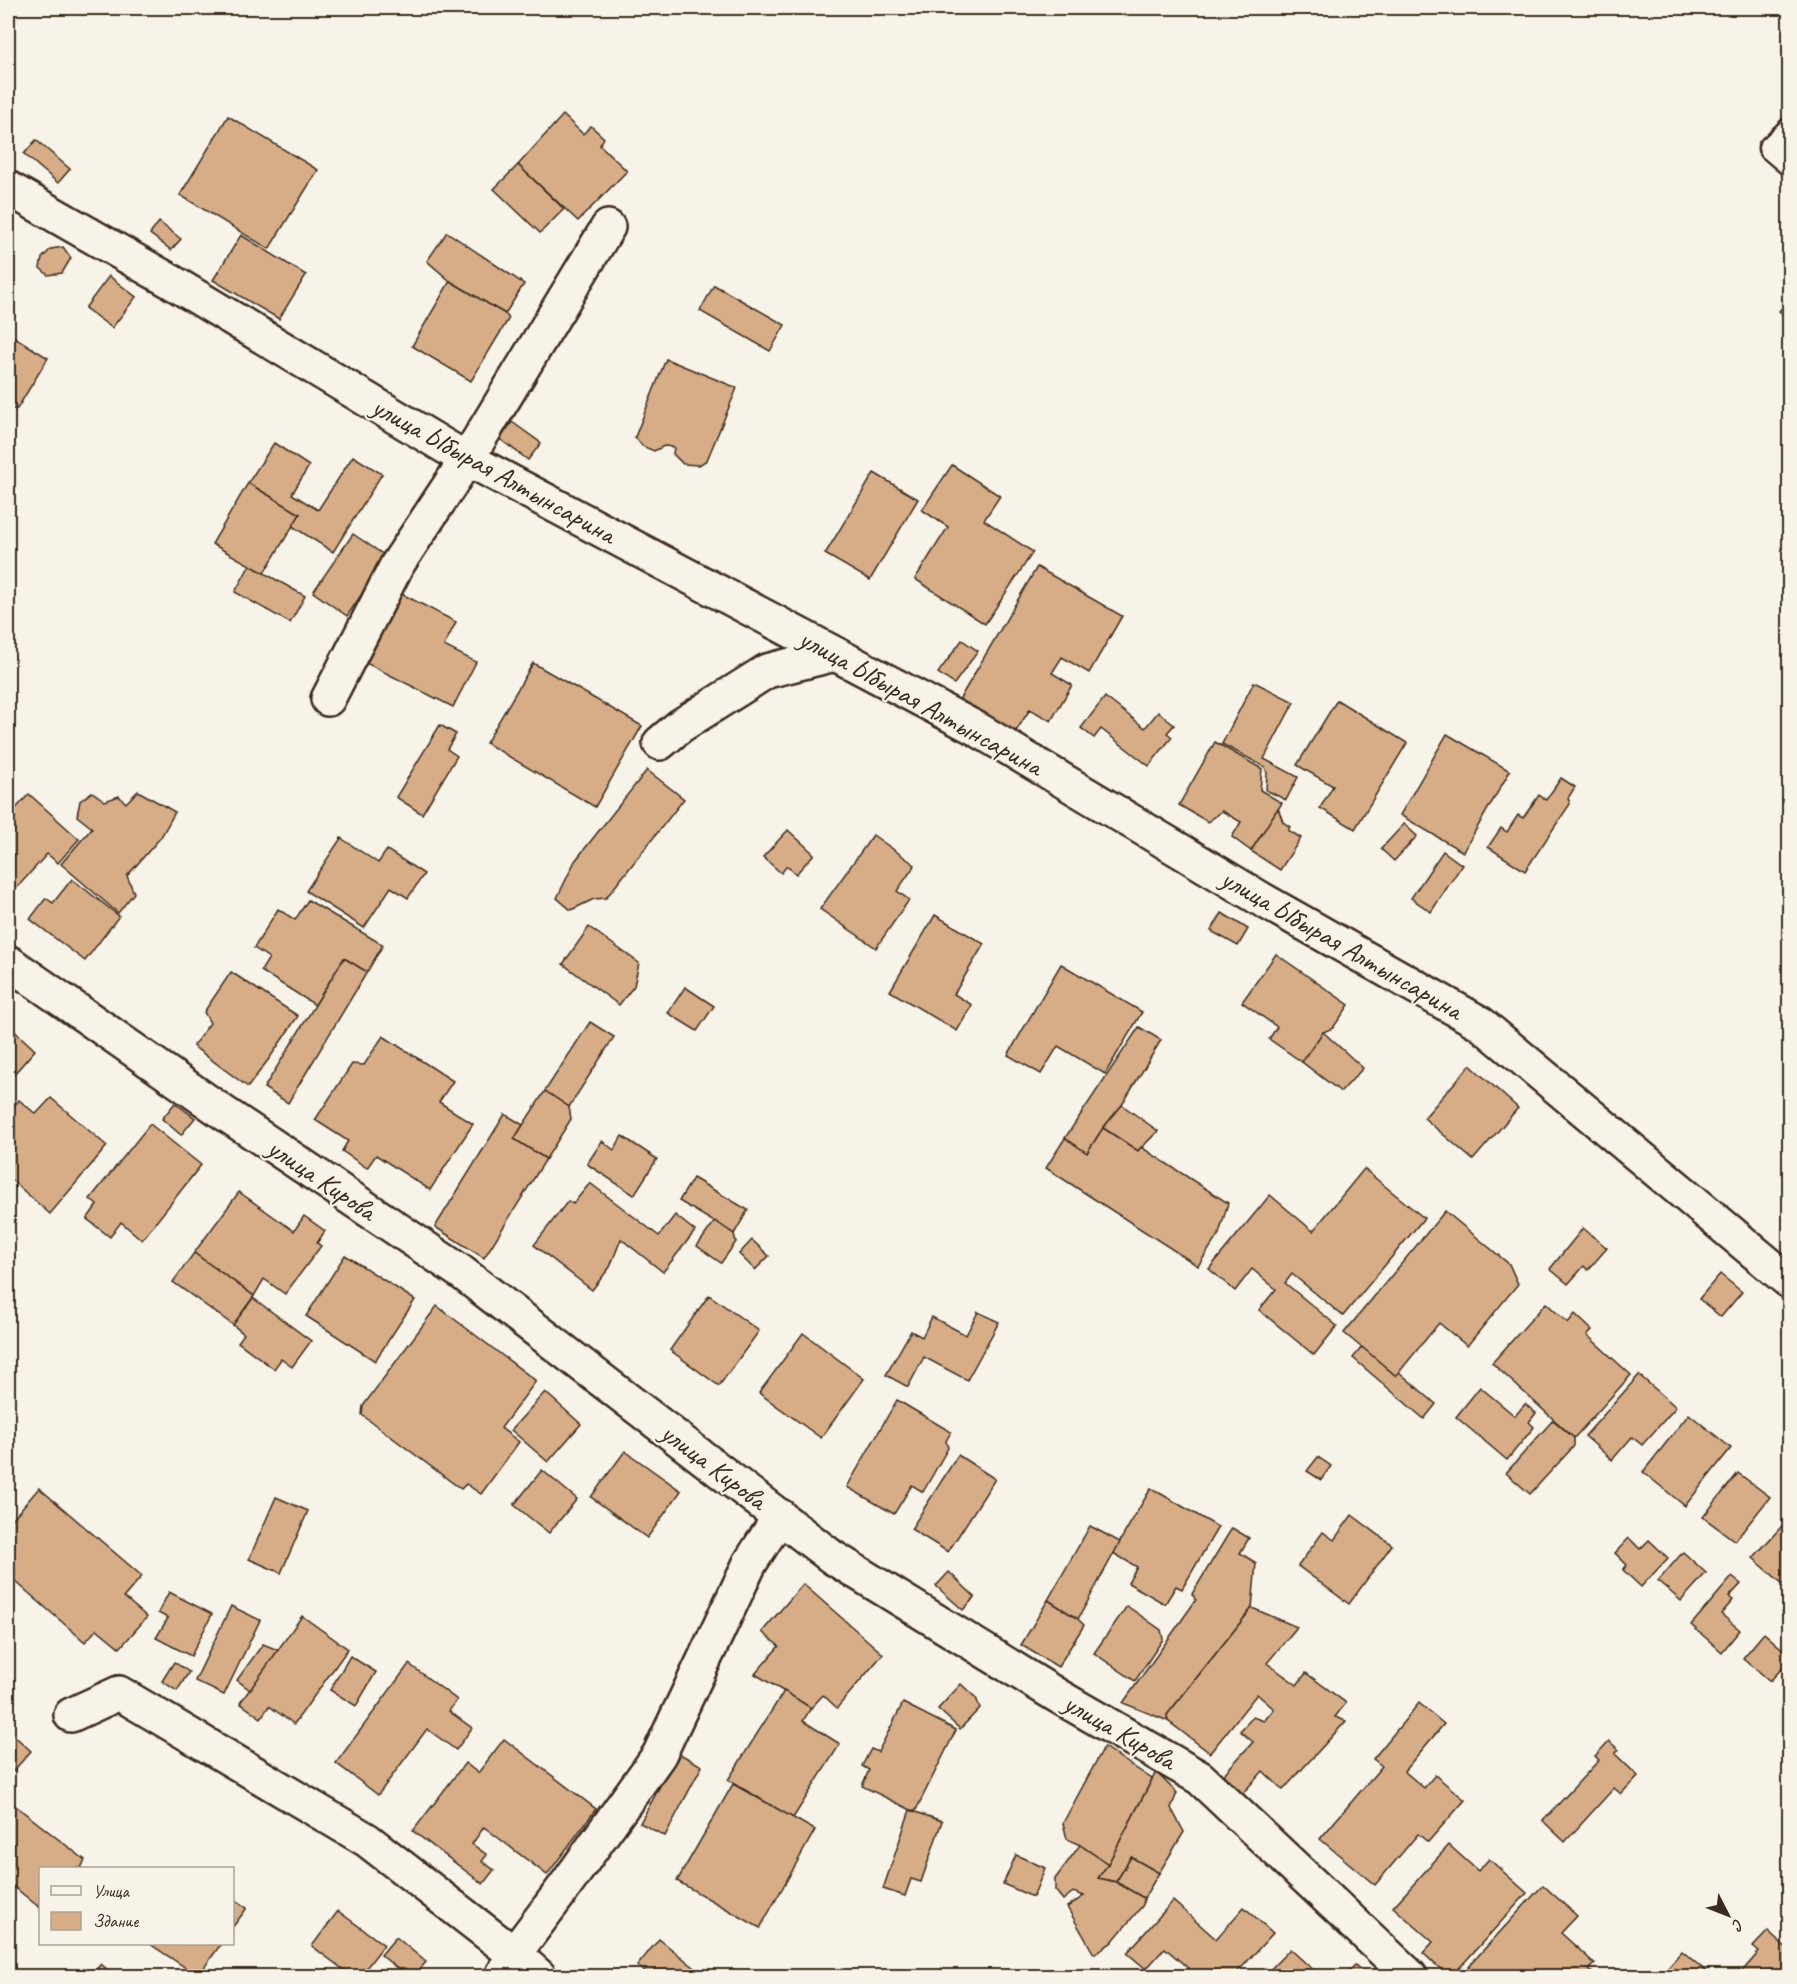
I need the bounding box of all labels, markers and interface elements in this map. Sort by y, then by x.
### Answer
street label: улица Ыбырая Алтынсарина [364,388,624,553]
street label: улица Ыбырая Алтынсарина [791,620,1051,785]
street label: улица Ыбырая Алтынсарина [1213,860,1471,1029]
street label: улица Кирова [259,1129,385,1229]
street label: улица Кирова [653,1414,776,1519]
street label: улица Кирова [1056,1684,1184,1778]
legend [39,1867,234,1945]
text: Улица [93,1880,130,1902]
north arrow [1698,1885,1758,1945]
text: Здание [93,1910,139,1932]
text: С [1727,1915,1748,1936]

